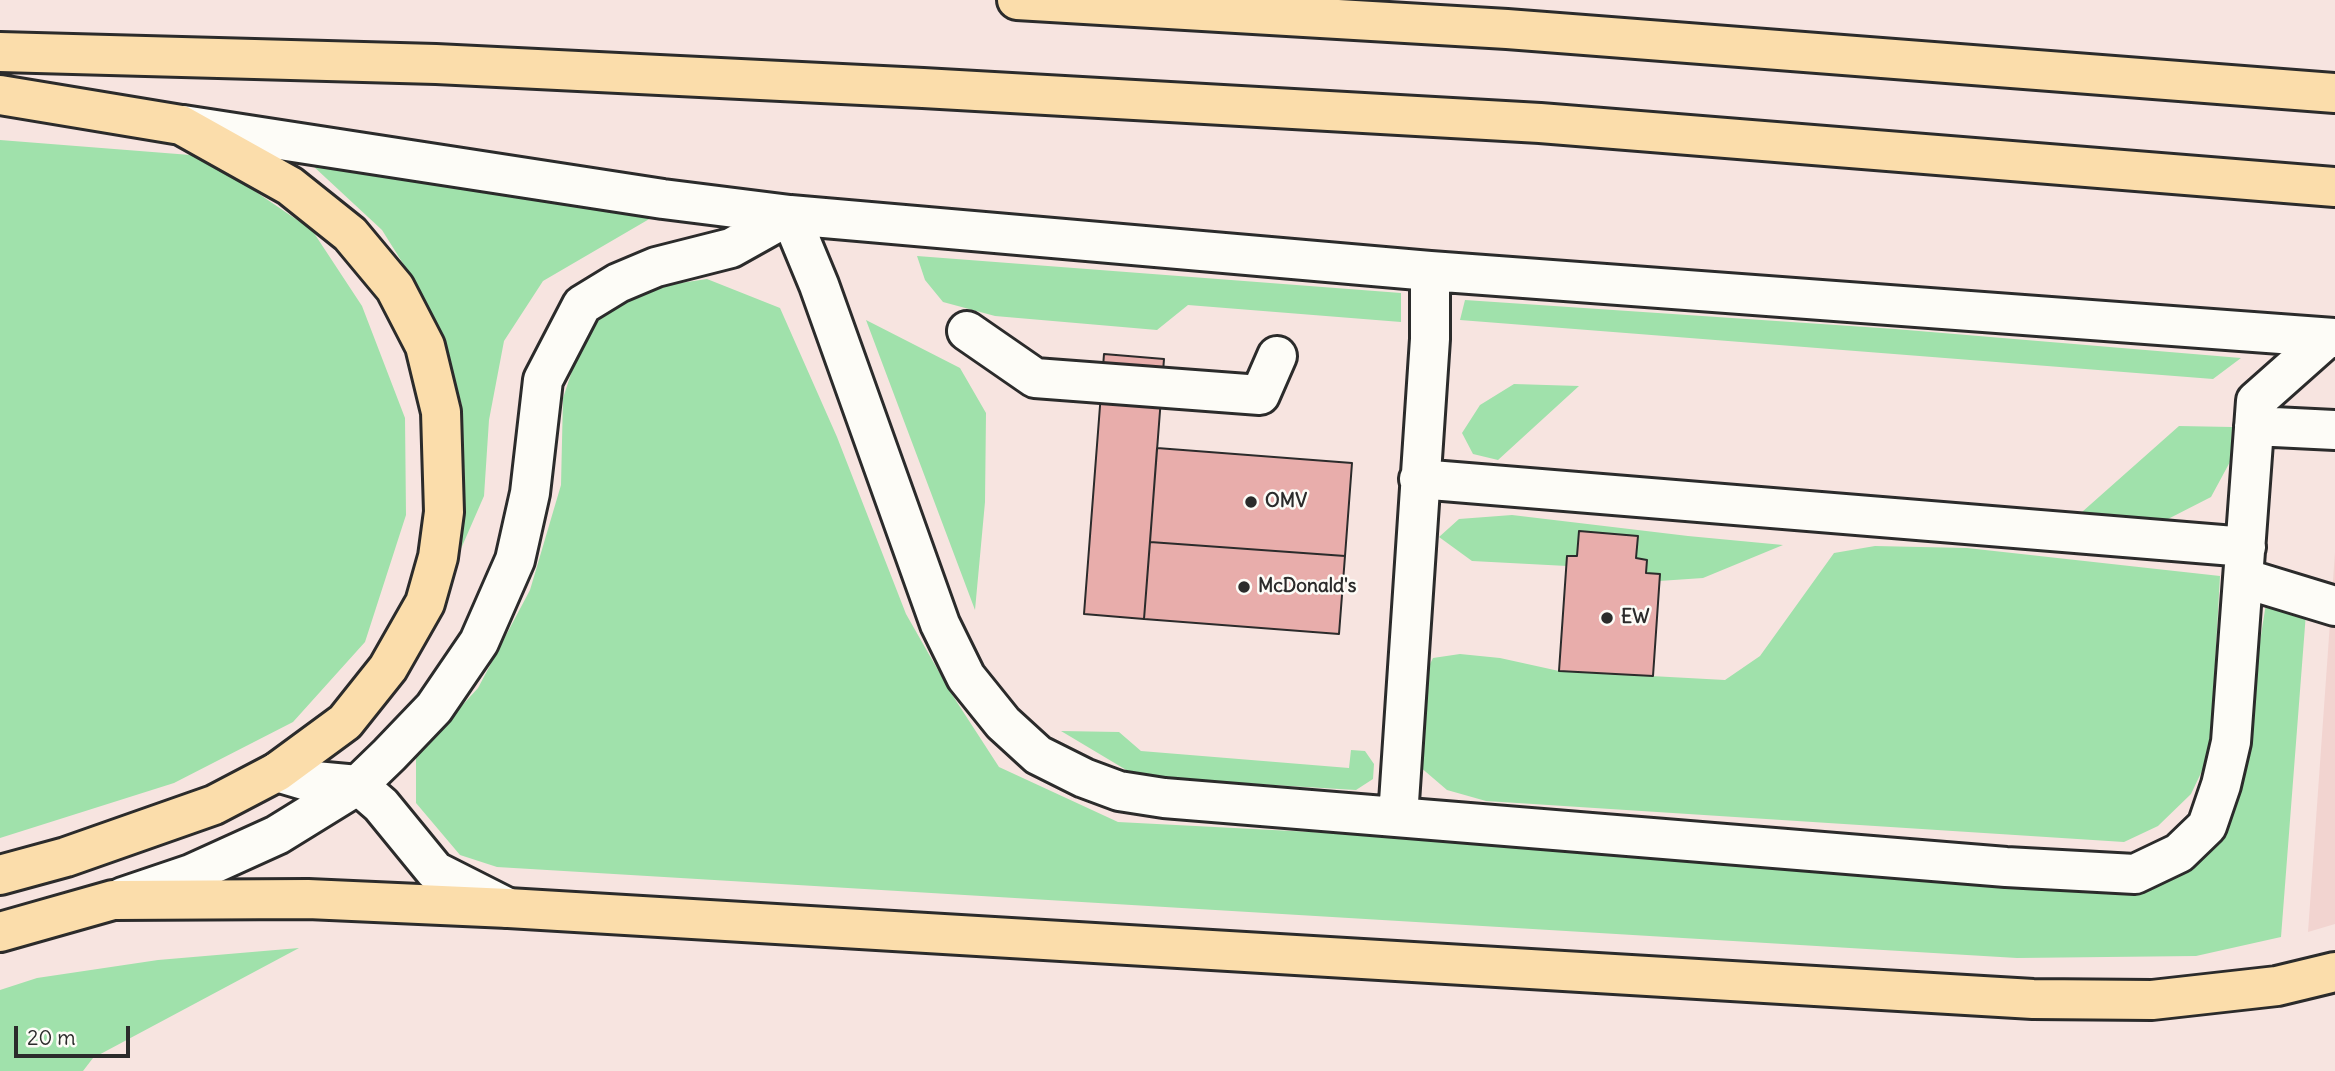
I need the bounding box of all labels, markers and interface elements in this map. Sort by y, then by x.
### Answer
place label: OMV [1265,491,1307,513]
marker: OMV [1243,494,1259,510]
place label: McDonald's [1258,576,1356,598]
marker: McDonald's [1236,579,1252,595]
place label: EW [1621,607,1649,629]
marker: EW [1599,610,1615,626]
scale bar [18,1012,133,1056]
text: 20 m [27,1024,76,1051]

